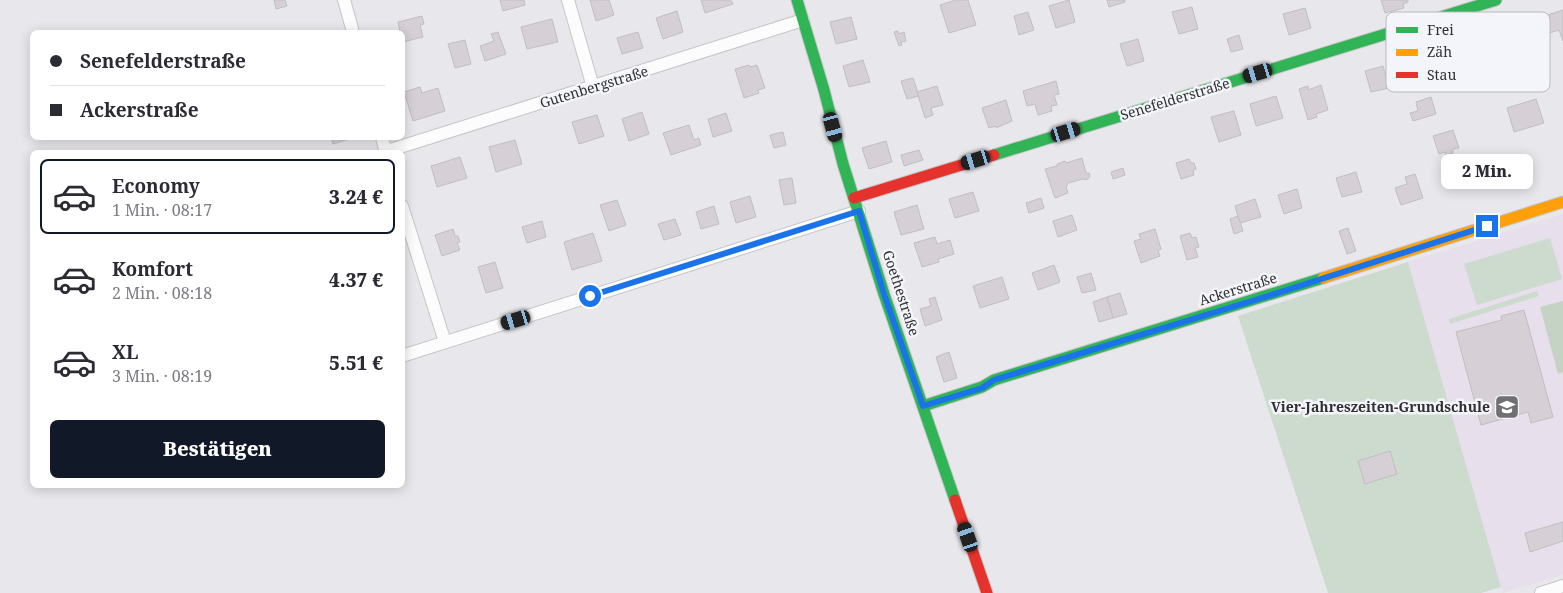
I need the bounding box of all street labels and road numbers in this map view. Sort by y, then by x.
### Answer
street label: Gutenbergstraße [537,61,650,112]
street label: Senefelderstraße [1118,73,1232,124]
street label: Goethestraße [879,248,924,338]
street label: Ackerstraße [1197,268,1279,309]

